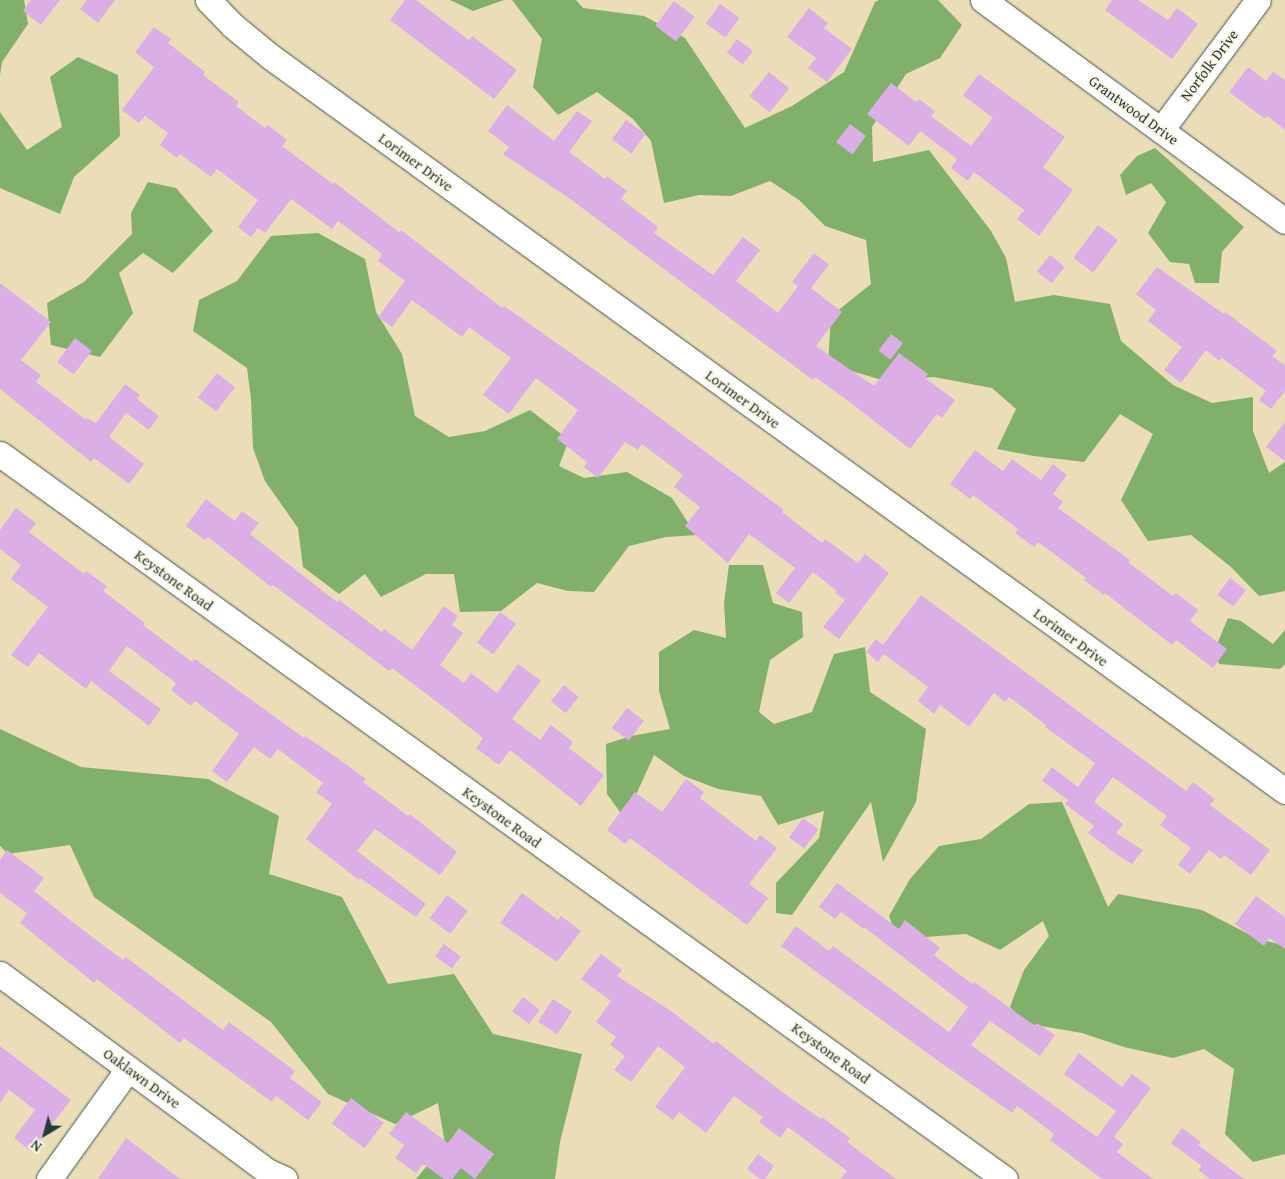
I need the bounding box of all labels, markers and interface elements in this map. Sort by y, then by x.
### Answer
street label: Norfolk Drive [1176,26,1242,104]
street label: Grantwood Drive [1086,71,1182,149]
street label: Lorimer Drive [375,129,457,195]
street label: Lorimer Drive [702,366,784,432]
street label: Keystone Road [131,546,217,614]
street label: Lorimer Drive [1030,604,1112,670]
street label: Keystone Road [459,783,545,851]
street label: Keystone Road [788,1019,874,1087]
street label: Oaklawn Drive [100,1044,184,1112]
north arrow [20,1109,70,1159]
text: N [26,1135,46,1157]

